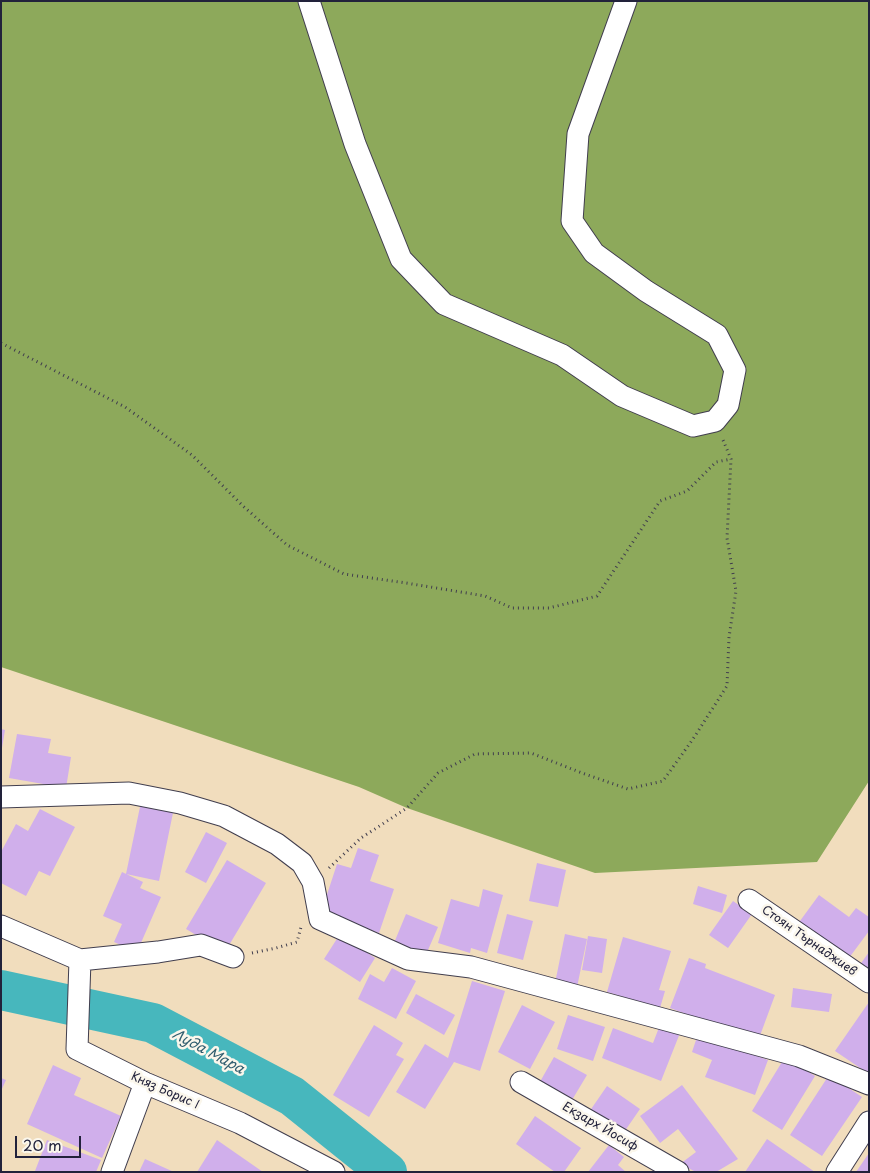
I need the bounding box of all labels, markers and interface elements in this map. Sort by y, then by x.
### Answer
street label: Стоян Търнаджиев [759,903,859,979]
water label: Луда Мара [169,1026,247,1078]
street label: Княз Борис I [129,1069,201,1113]
street label: Екзарх Йосиф [560,1100,640,1154]
scale bar [18,1126,84,1158]
text: 20 m [23,1133,62,1156]

